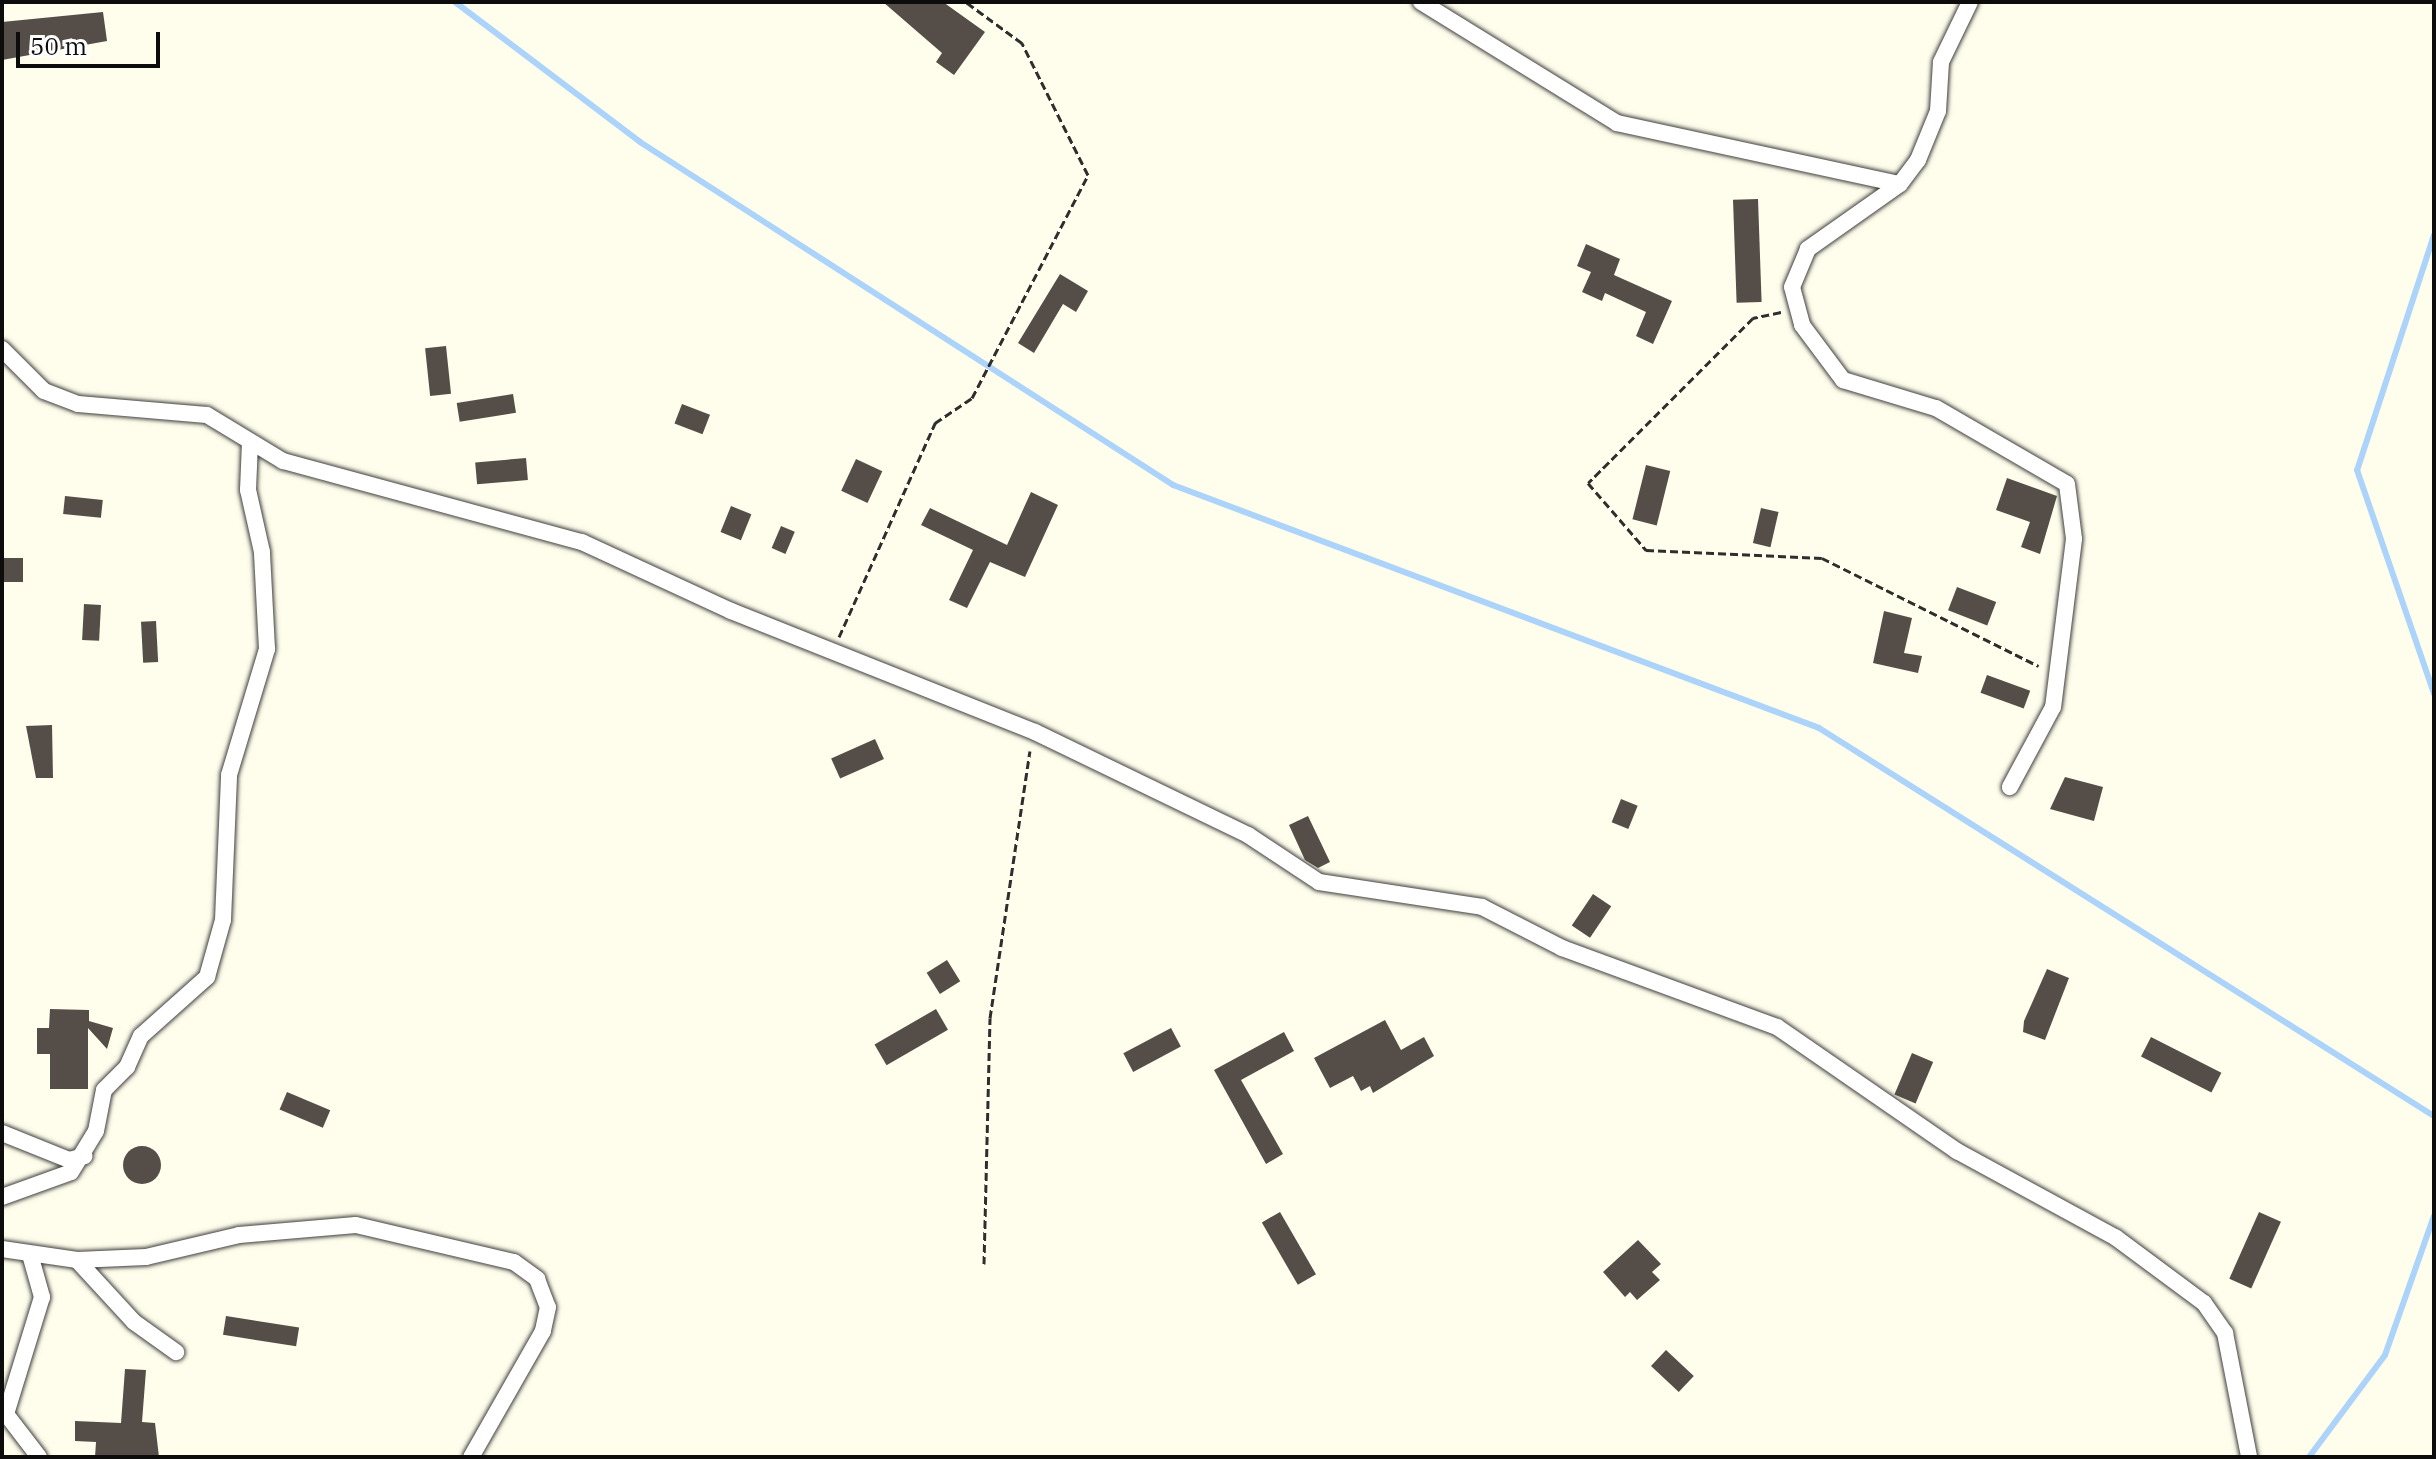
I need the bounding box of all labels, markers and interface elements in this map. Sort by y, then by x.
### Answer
scale bar [20,16,164,66]
text: 50 m [30,30,87,62]

